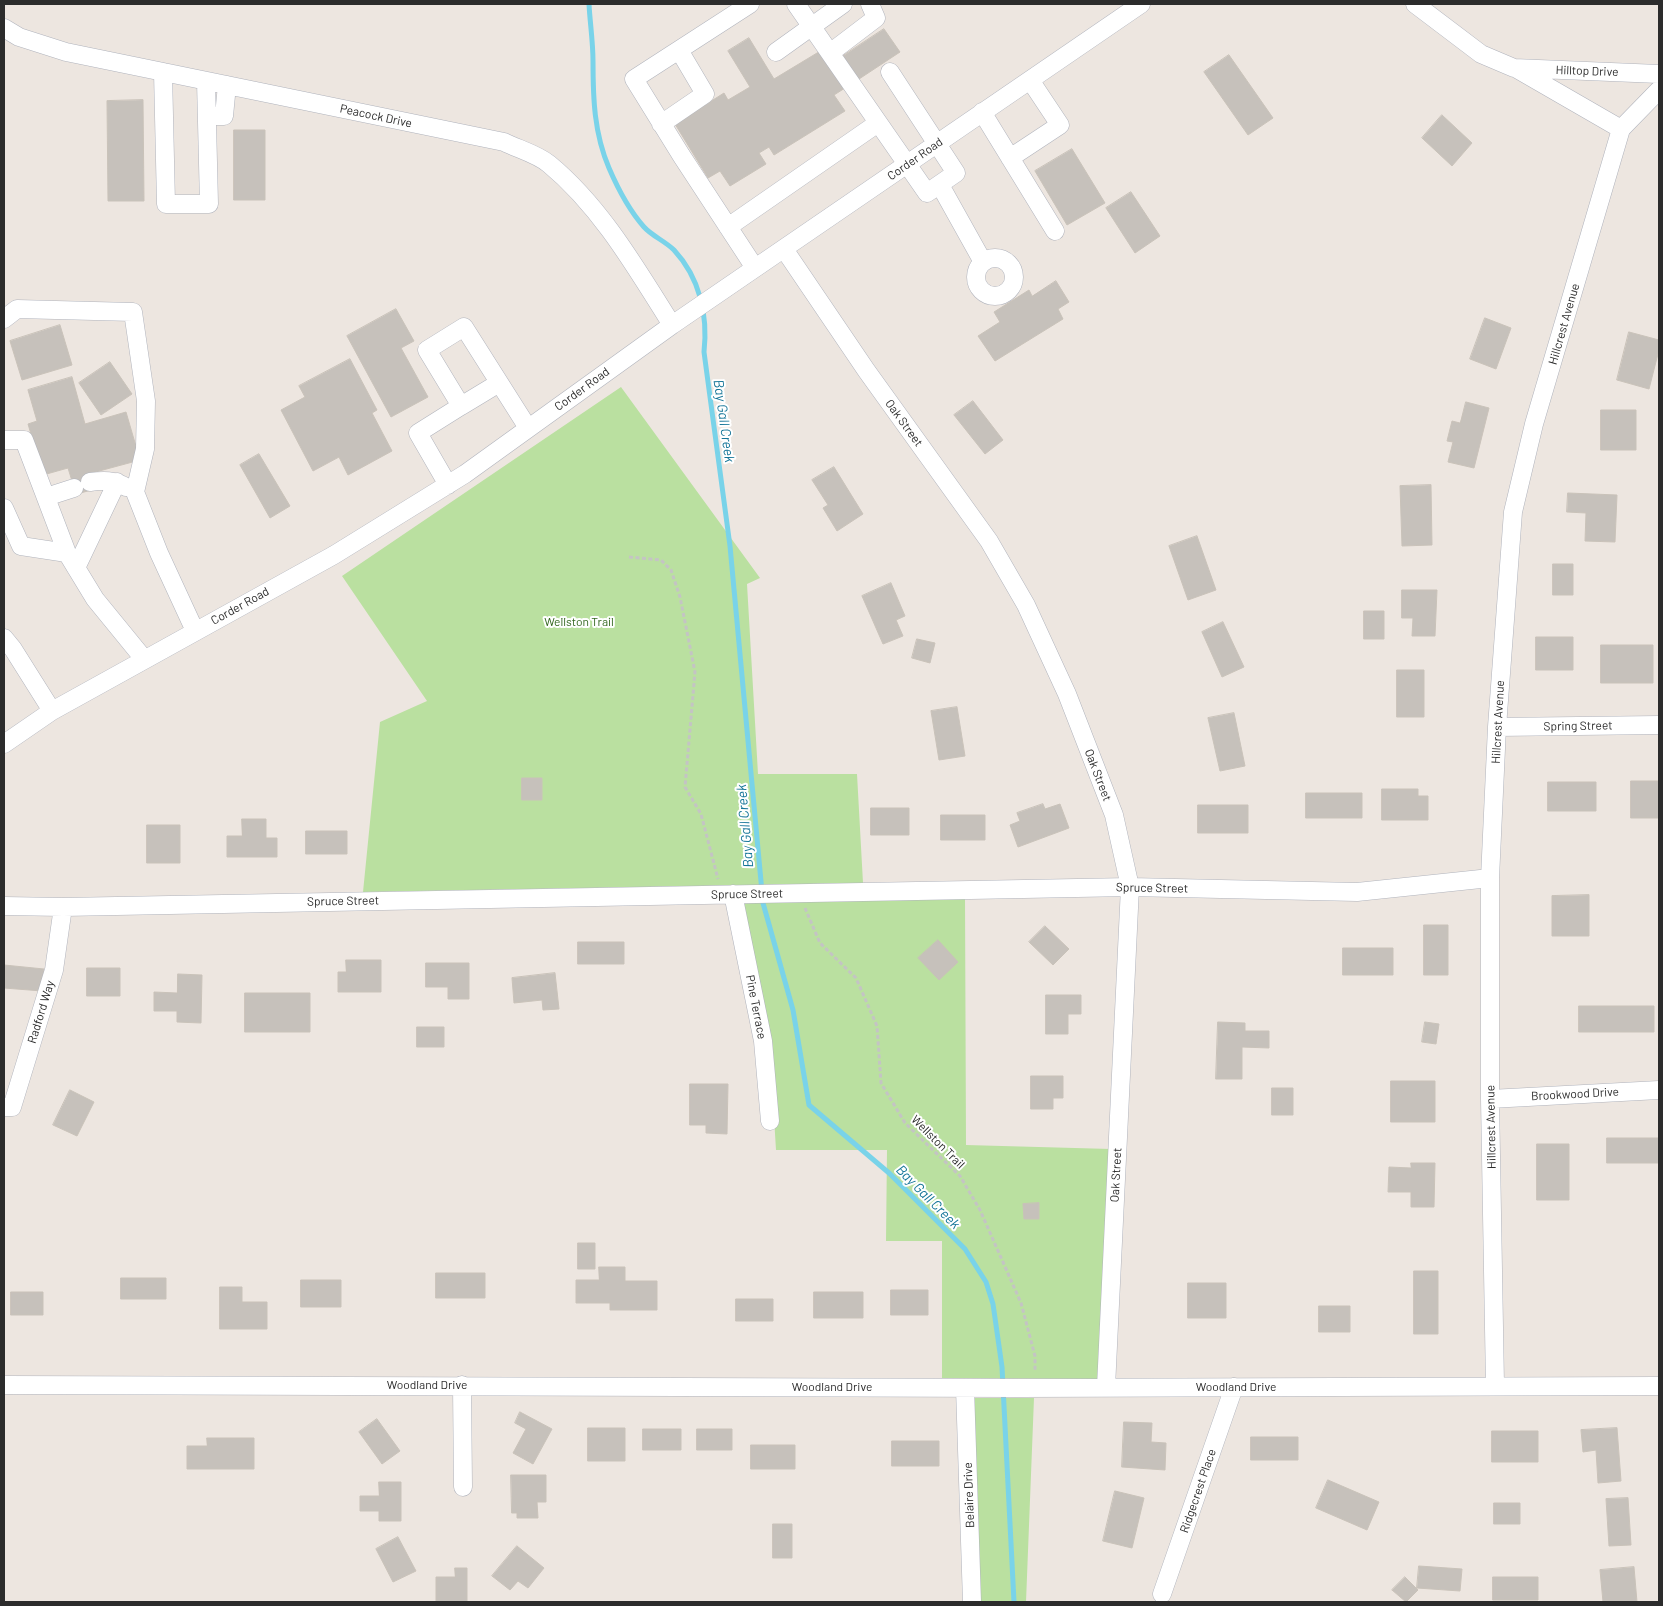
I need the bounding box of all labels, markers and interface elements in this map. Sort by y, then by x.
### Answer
street label: Hilltop Drive [1555,63,1619,79]
street label: Peacock Drive [339,101,413,131]
street label: Corder Road [885,135,945,183]
street label: Hillcrest Avenue [1546,282,1582,366]
street label: Corder Road [552,364,612,414]
water label: Bay Gall Creek [710,378,738,464]
street label: Oak Street [882,397,926,449]
street label: Corder Road [208,584,272,628]
park label: Wellston Trail [544,615,614,629]
street label: Hillcrest Avenue [1489,680,1507,764]
street label: Spring Street [1543,718,1613,734]
street label: Oak Street [1081,747,1115,803]
water label: Bay Gall Creek [733,784,757,868]
street label: Spruce Street [1116,880,1188,896]
street label: Spruce Street [711,886,783,902]
street label: Spruce Street [307,893,379,909]
street label: Pine Terrace [743,974,769,1040]
street label: Radford Way [25,979,57,1045]
street label: Hillcrest Avenue [1483,1085,1499,1169]
street label: Brookwood Drive [1531,1085,1619,1103]
street label: Wellston Trail [908,1112,968,1172]
street label: Oak Street [1107,1147,1125,1203]
water label: Bay Gall Creek [893,1162,963,1232]
street label: Woodland Drive [387,1378,467,1392]
street label: Woodland Drive [792,1380,872,1394]
street label: Woodland Drive [1196,1380,1276,1394]
street label: Ridgecrest Place [1177,1447,1219,1535]
street label: Belaire Drive [961,1462,977,1528]

